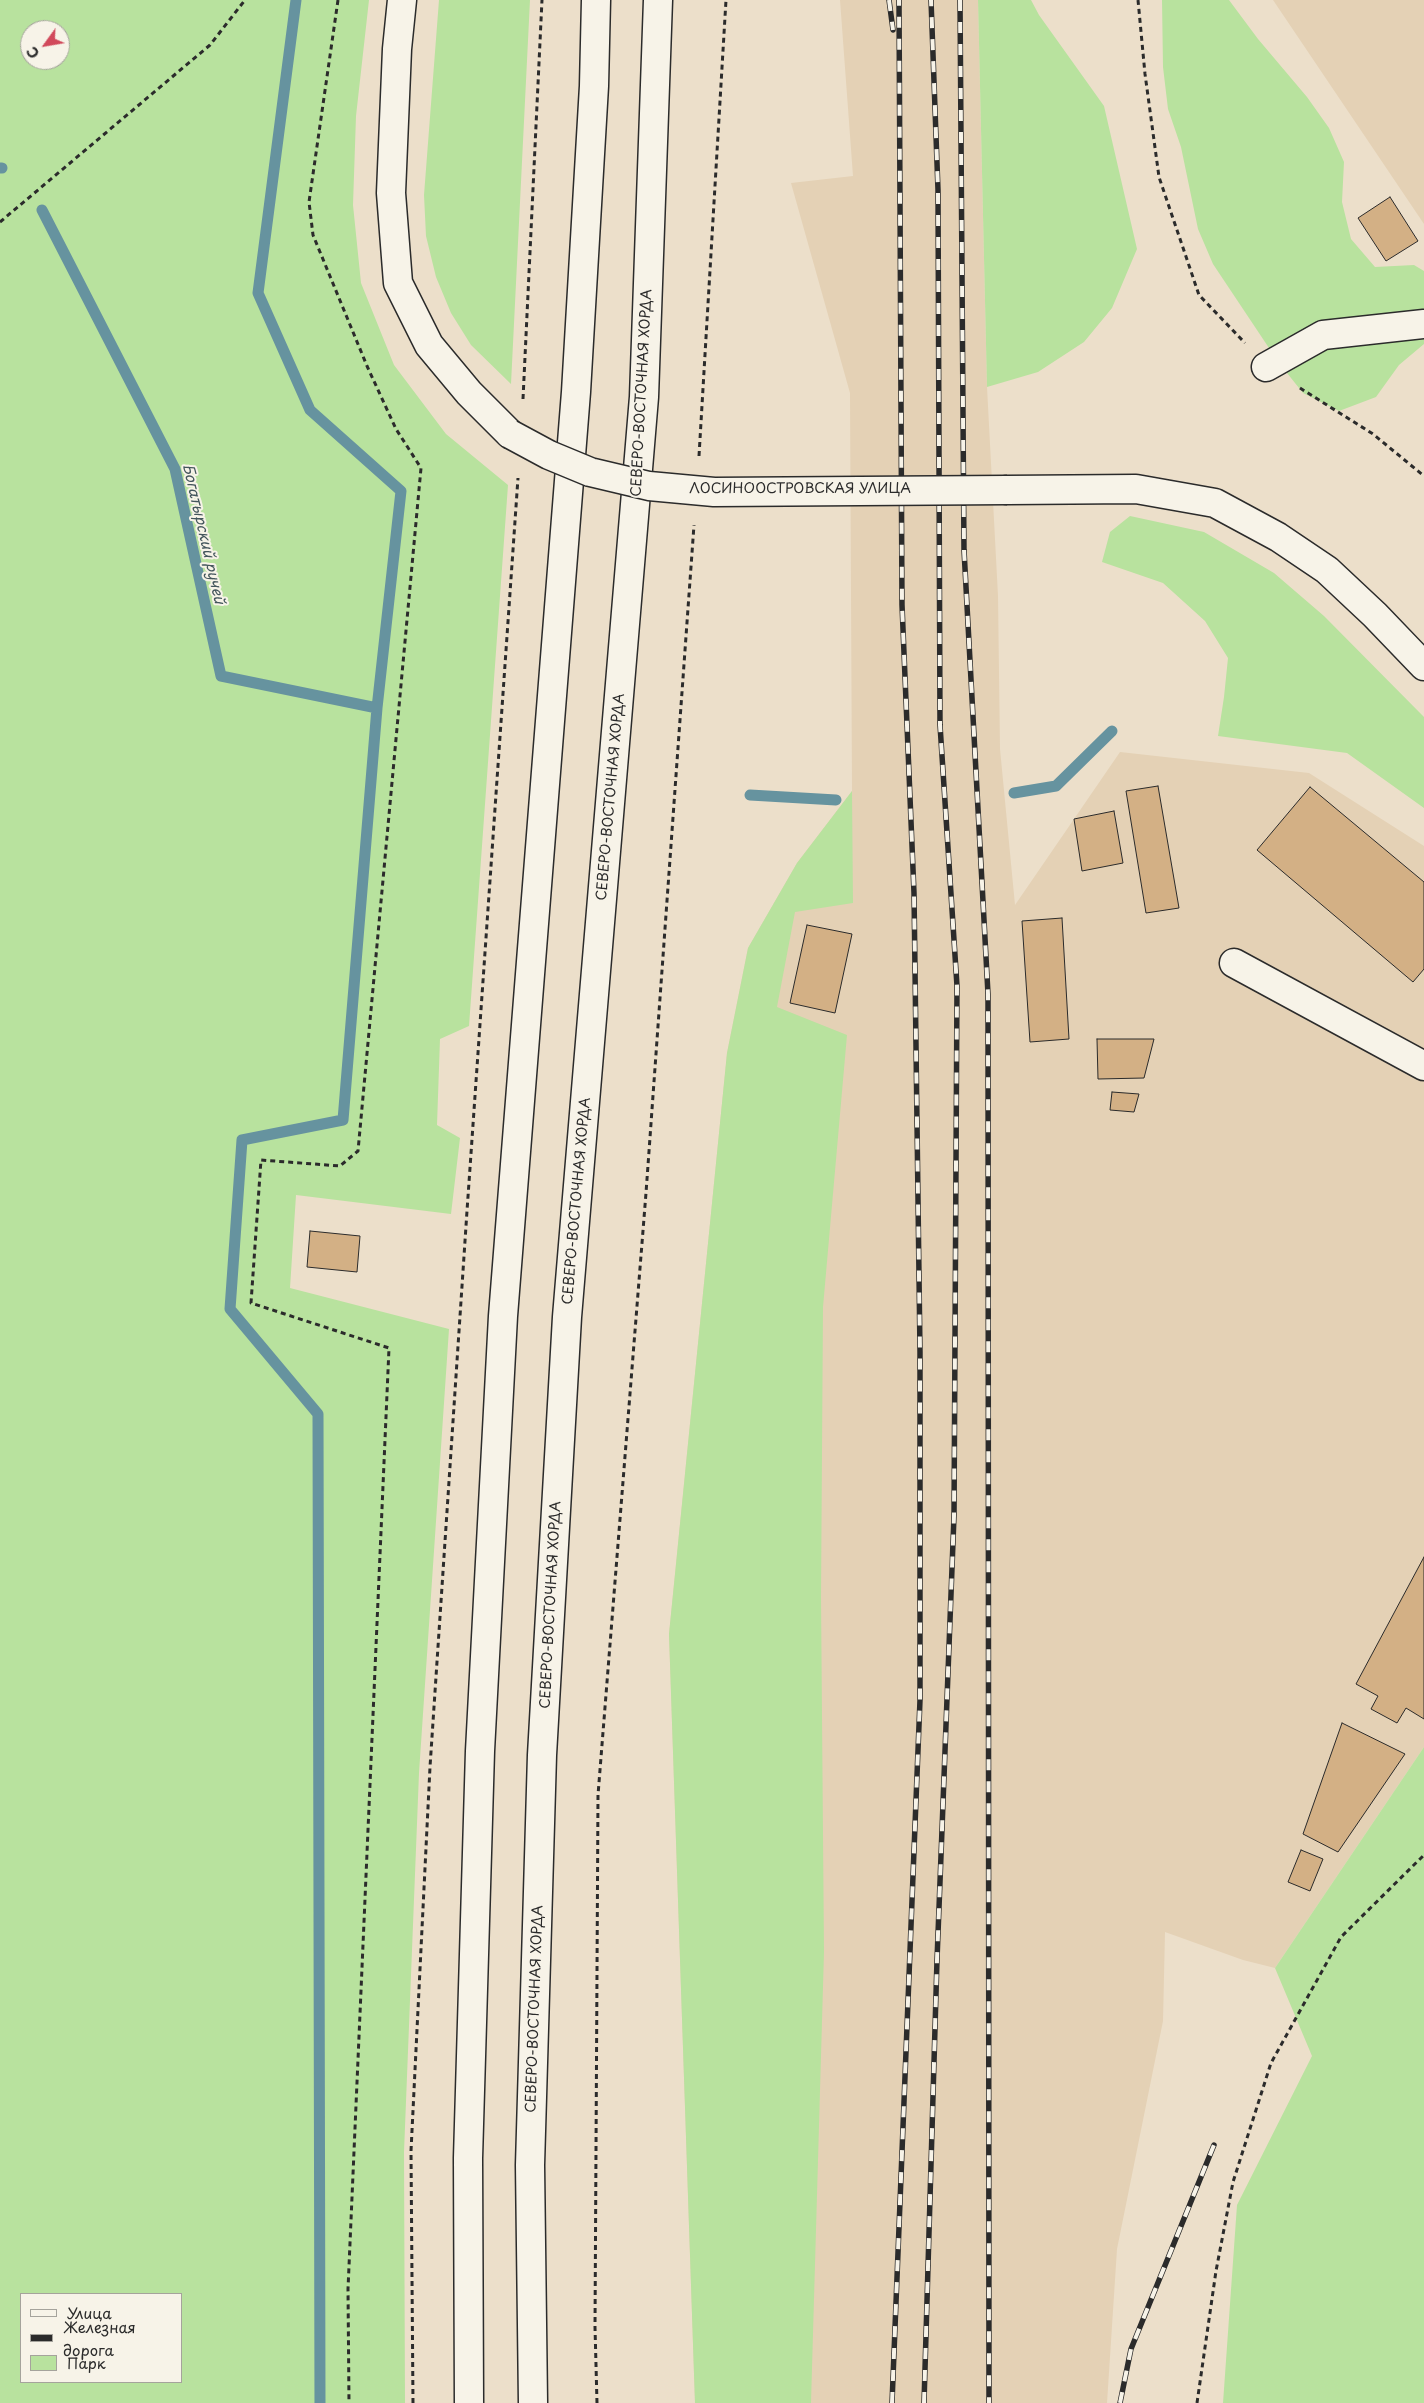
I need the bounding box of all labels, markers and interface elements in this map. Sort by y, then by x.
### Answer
north arrow [20,20,70,70]
text: С [21,43,44,63]
street label: СЕВЕРО-ВОСТОЧНАЯ ХОРДА [628,289,656,497]
water label: Богатырский ручей [178,462,228,606]
street label: ЛОСИНООСТРОВСКАЯ УЛИЦА [689,481,911,497]
street label: СЕВЕРО-ВОСТОЧНАЯ ХОРДА [594,693,628,901]
street label: СЕВЕРО-ВОСТОЧНАЯ ХОРДА [560,1097,594,1305]
street label: СЕВЕРО-ВОСТОЧНАЯ ХОРДА [537,1501,565,1709]
street label: СЕВЕРО-ВОСТОЧНАЯ ХОРДА [523,1905,547,2113]
legend [20,2293,182,2383]
text: Улица [67,2301,112,2324]
text: Железная дорога [63,2315,136,2361]
text: Парк [67,2351,106,2374]

